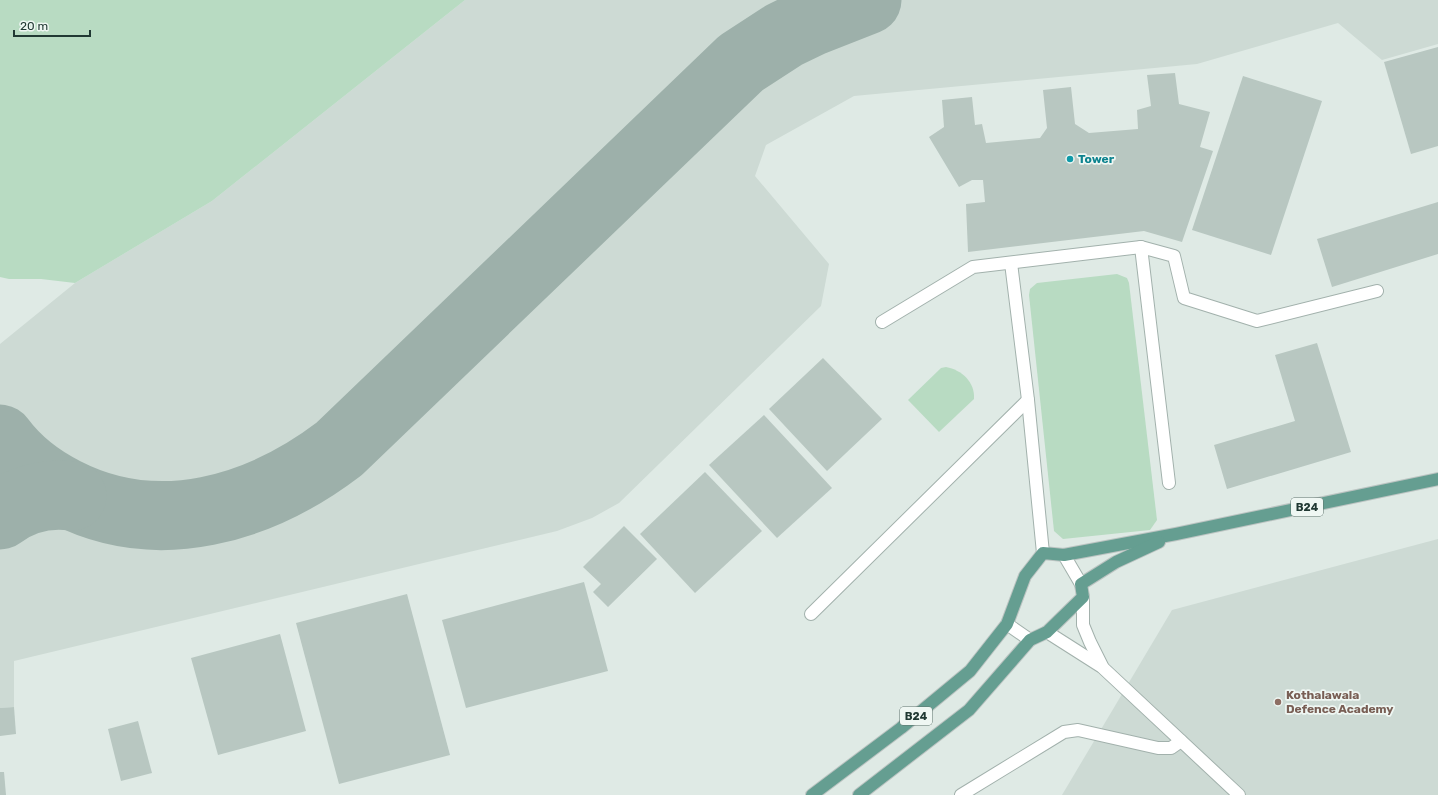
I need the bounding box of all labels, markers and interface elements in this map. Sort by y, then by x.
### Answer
scale bar [14,12,90,38]
text: 20 m [20,19,48,33]
place label: Tower [1078,152,1115,166]
marker: Tower [1065,154,1075,164]
road number: B24 [1291,498,1323,516]
place label: Kothalawala Defence Academy [1286,688,1394,716]
marker: Kothalawala Defence Academy [1273,697,1283,707]
road number: B24 [900,707,932,725]

